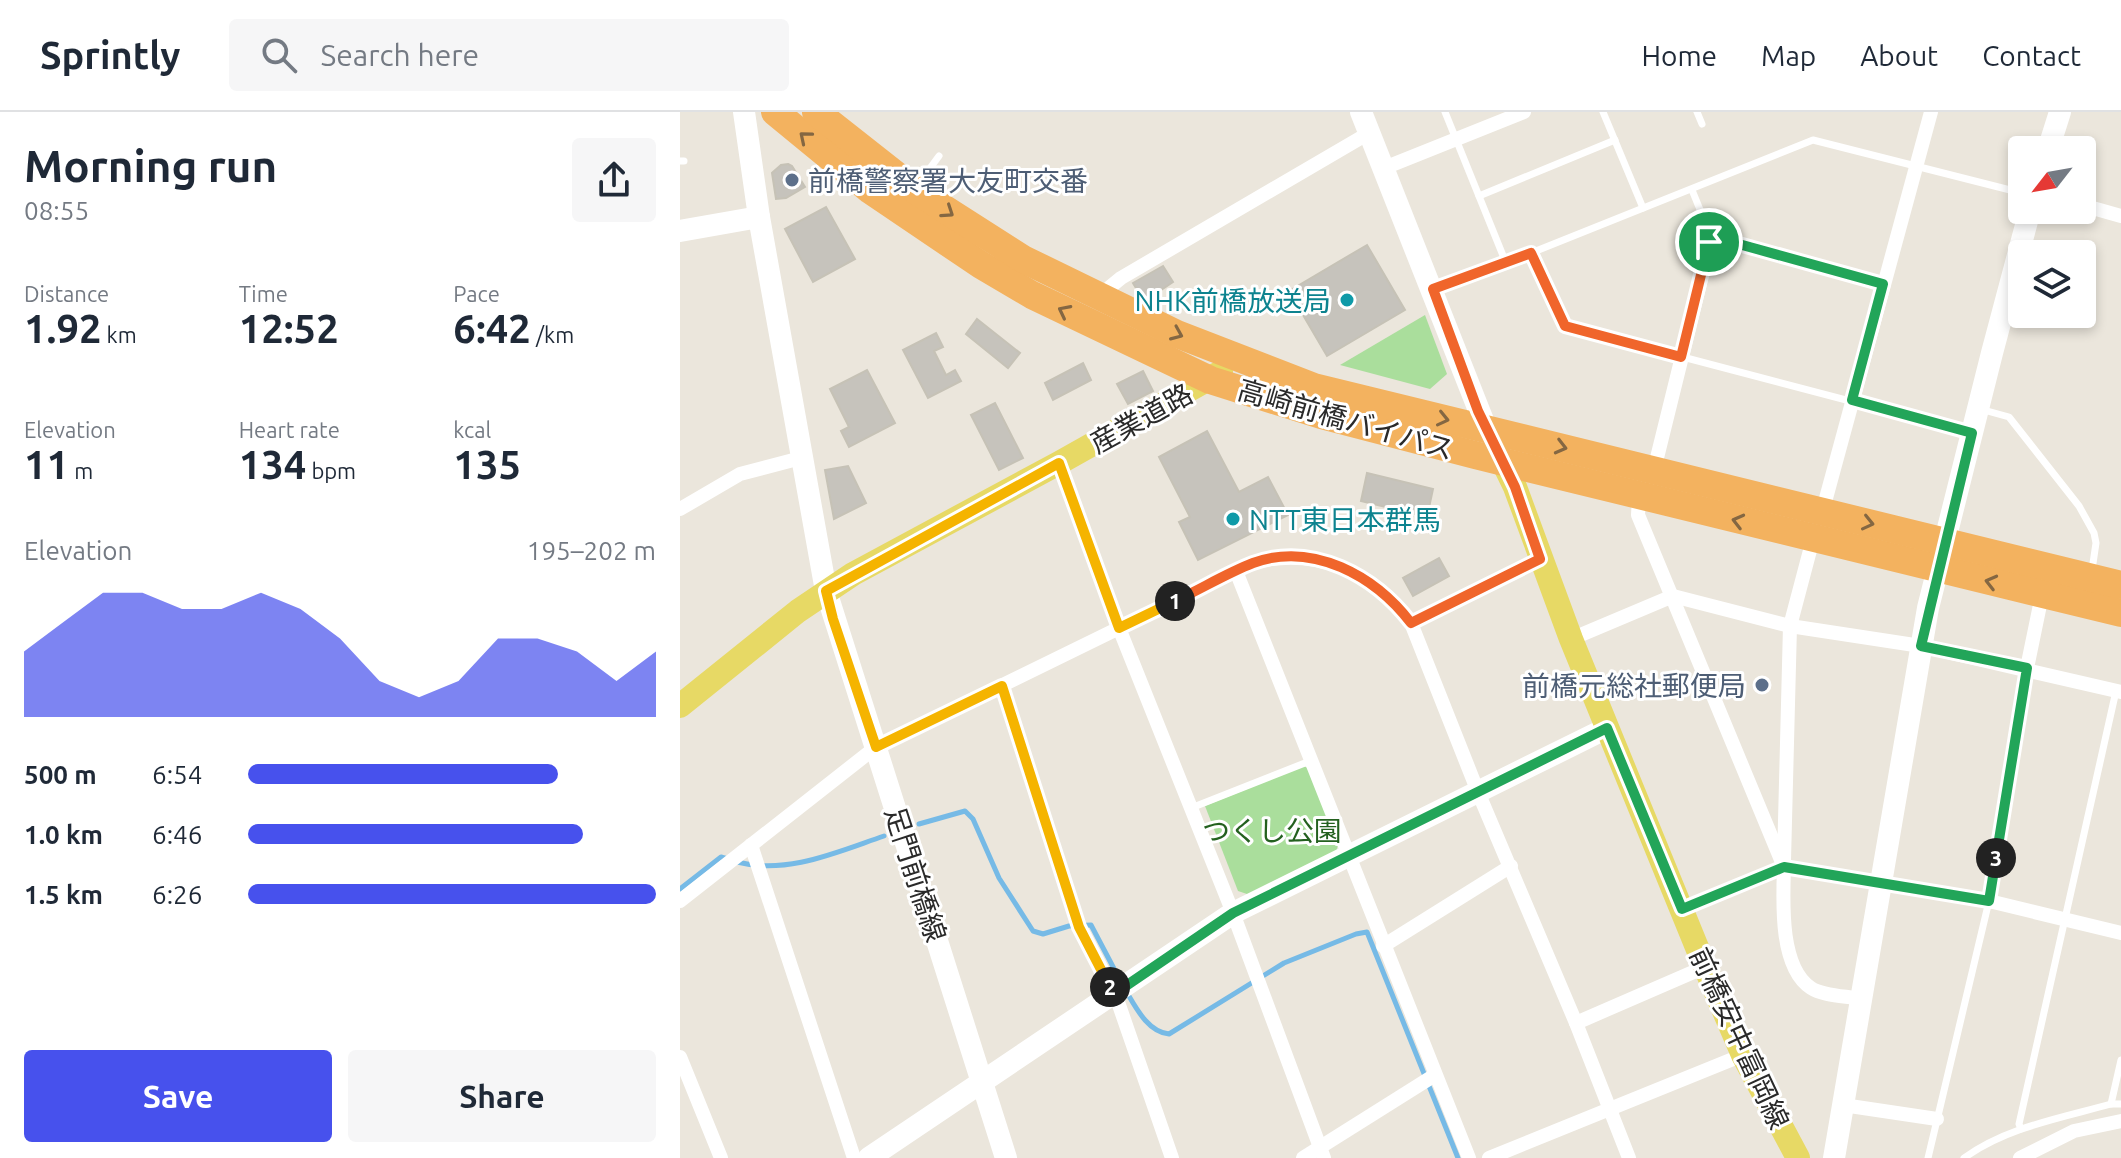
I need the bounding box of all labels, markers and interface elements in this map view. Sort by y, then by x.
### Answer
search box [229,19,789,91]
icon: search [257,33,301,77]
text: Sprintly [40,34,181,76]
text: Search here [321,38,479,72]
text: Home [1642,40,1717,71]
text: Map [1761,40,1816,71]
text: About [1860,40,1938,71]
text: Contact [1982,40,2081,71]
one-way arrow [799,132,814,147]
north arrow [2008,136,2096,224]
map controls [2008,136,2096,328]
button: share [572,138,656,222]
text: Morning run [24,141,277,190]
place label: 前橋警察署大友町交番 [808,165,1088,196]
marker: 前橋警察署大友町交番 [783,171,801,189]
text: 08:55 [24,196,89,225]
one-way arrow [939,202,953,217]
pin [1675,208,1743,276]
icon: arrive [1687,220,1731,264]
button: layers [2008,240,2096,328]
text: Distance [24,281,109,306]
text: Time [239,281,288,306]
text: Pace [453,281,500,306]
place label: NHK前橋放送局 [1134,285,1331,316]
marker: NHK前橋放送局 [1338,291,1356,309]
text: 1.92 [24,306,102,351]
text: 12:52 [239,306,339,351]
text: 6:42 [453,306,531,351]
one-way arrow [1057,306,1072,321]
text: km [102,322,137,347]
text: /km [531,322,574,347]
one-way arrow [1169,324,1183,340]
street label: 高崎前橋バイパス [1234,373,1458,465]
street label: 産業道路 [1084,377,1198,459]
one-way arrow [1436,410,1450,427]
text: Elevation [24,417,116,442]
text: Heart rate [239,417,340,442]
text: kcal [453,417,491,442]
one-way arrow [1554,438,1568,455]
text: 11 [24,442,69,487]
text: 134 [239,442,306,487]
text: 135 [453,442,521,487]
text: m [69,458,93,483]
text: bpm [306,458,356,483]
place label: NTT東日本群馬 [1249,504,1441,535]
marker: NTT東日本群馬 [1224,510,1242,528]
one-way arrow [1731,513,1745,530]
one-way arrow [1861,514,1874,531]
text: Elevation [24,536,132,565]
text: 195–202 m [527,536,656,565]
one-way arrow [1984,574,1998,591]
pin: 1 [1155,581,1195,621]
text: 1 [1169,588,1181,613]
place label: 前橋元総社郵便局 [1522,670,1746,701]
marker: 前橋元総社郵便局 [1753,676,1771,694]
text: 500 m [24,760,97,789]
text: 6:54 [152,760,202,789]
street label: 足門前橋線 [880,803,952,945]
park label: つくし公園 [1202,815,1342,846]
text: 1.0 km [24,820,103,849]
text: 6:46 [152,820,202,849]
pin: 3 [1976,838,2016,878]
text: 3 [1990,845,2002,870]
text: 1.5 km [24,880,103,909]
text: 6:26 [152,880,202,909]
street label: 前橋安中富岡線 [1685,943,1795,1133]
pin: 2 [1090,967,1130,1007]
text: 2 [1104,974,1116,999]
button: Save [24,1050,332,1142]
button: Share [348,1050,656,1142]

